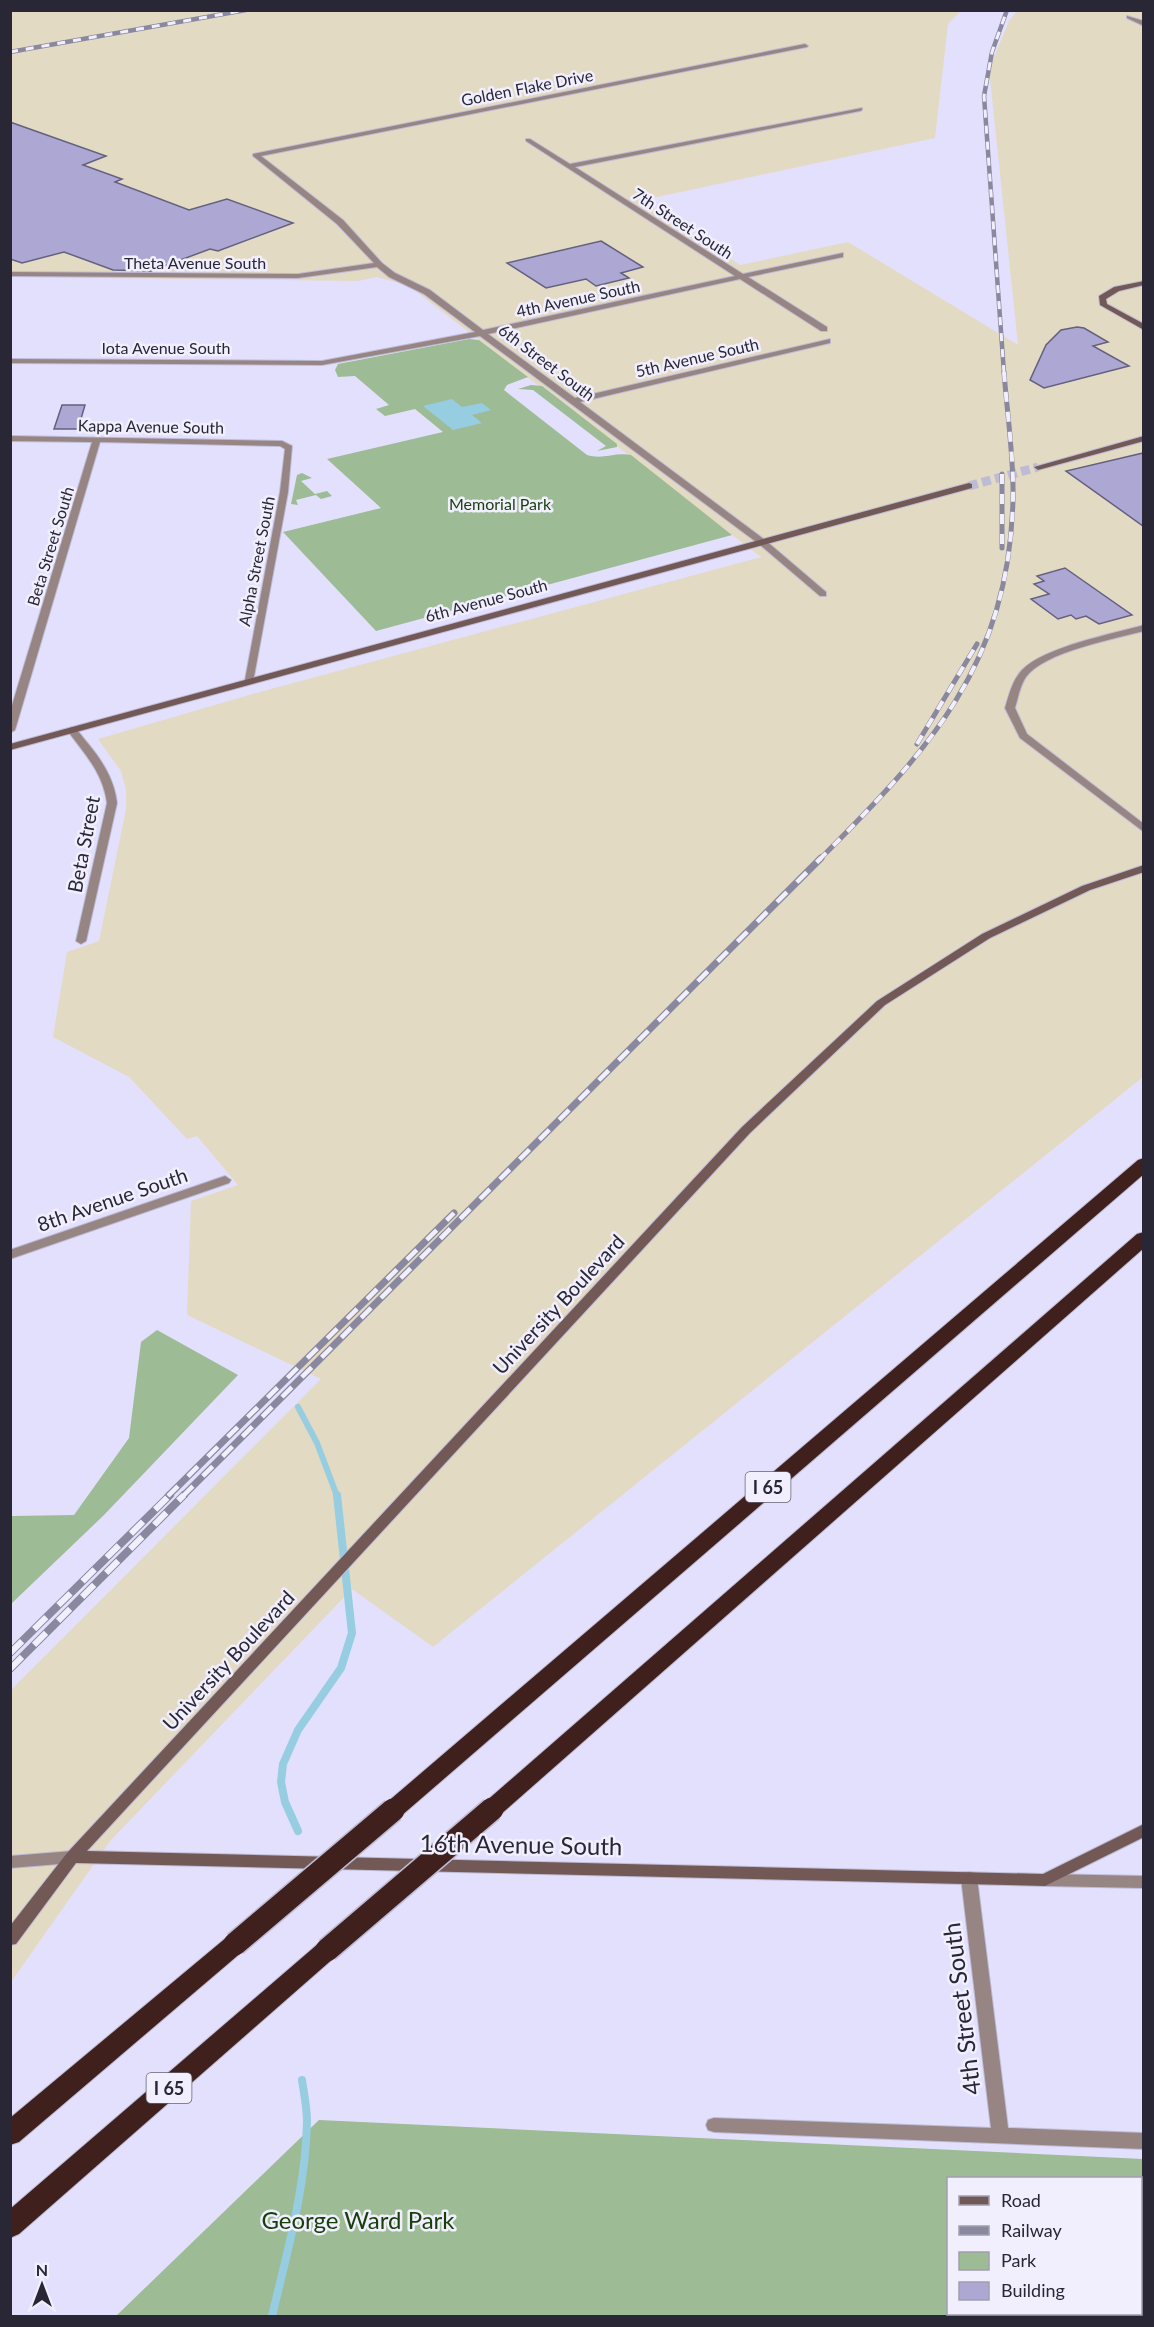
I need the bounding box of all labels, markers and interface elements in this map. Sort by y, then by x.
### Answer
street label: Golden Flake Drive [459,65,595,109]
street label: 7th Street South [629,184,737,262]
street label: Theta Avenue South [124,253,266,272]
street label: 4th Avenue South [514,276,642,320]
street label: 6th Street South [495,320,599,404]
street label: 5th Avenue South [634,334,760,380]
street label: Iota Avenue South [102,338,230,357]
street label: Kappa Avenue South [78,415,224,437]
street label: Beta Street South [23,484,77,608]
street label: Alpha Street South [234,494,278,628]
park label: Memorial Park [449,494,552,513]
street label: 6th Avenue South [423,575,549,625]
street label: Beta Street [62,794,104,894]
street label: 8th Avenue South [34,1162,190,1236]
street label: University Boulevard [487,1229,629,1379]
road number: I 65 [746,1472,790,1502]
street label: University Boulevard [157,1585,299,1735]
street label: 16th Avenue South [419,1828,623,1860]
street label: 4th Street South [936,1921,986,2097]
road number: I 65 [146,2073,192,2103]
legend [947,2177,1142,2315]
text: Road [1001,2189,1041,2211]
park label: George Ward Park [261,2205,455,2234]
text: Railway [1001,2219,1062,2241]
text: Park [1001,2249,1037,2271]
north arrow [12,2255,72,2315]
text: N [36,2260,48,2279]
text: Building [1001,2279,1065,2301]

